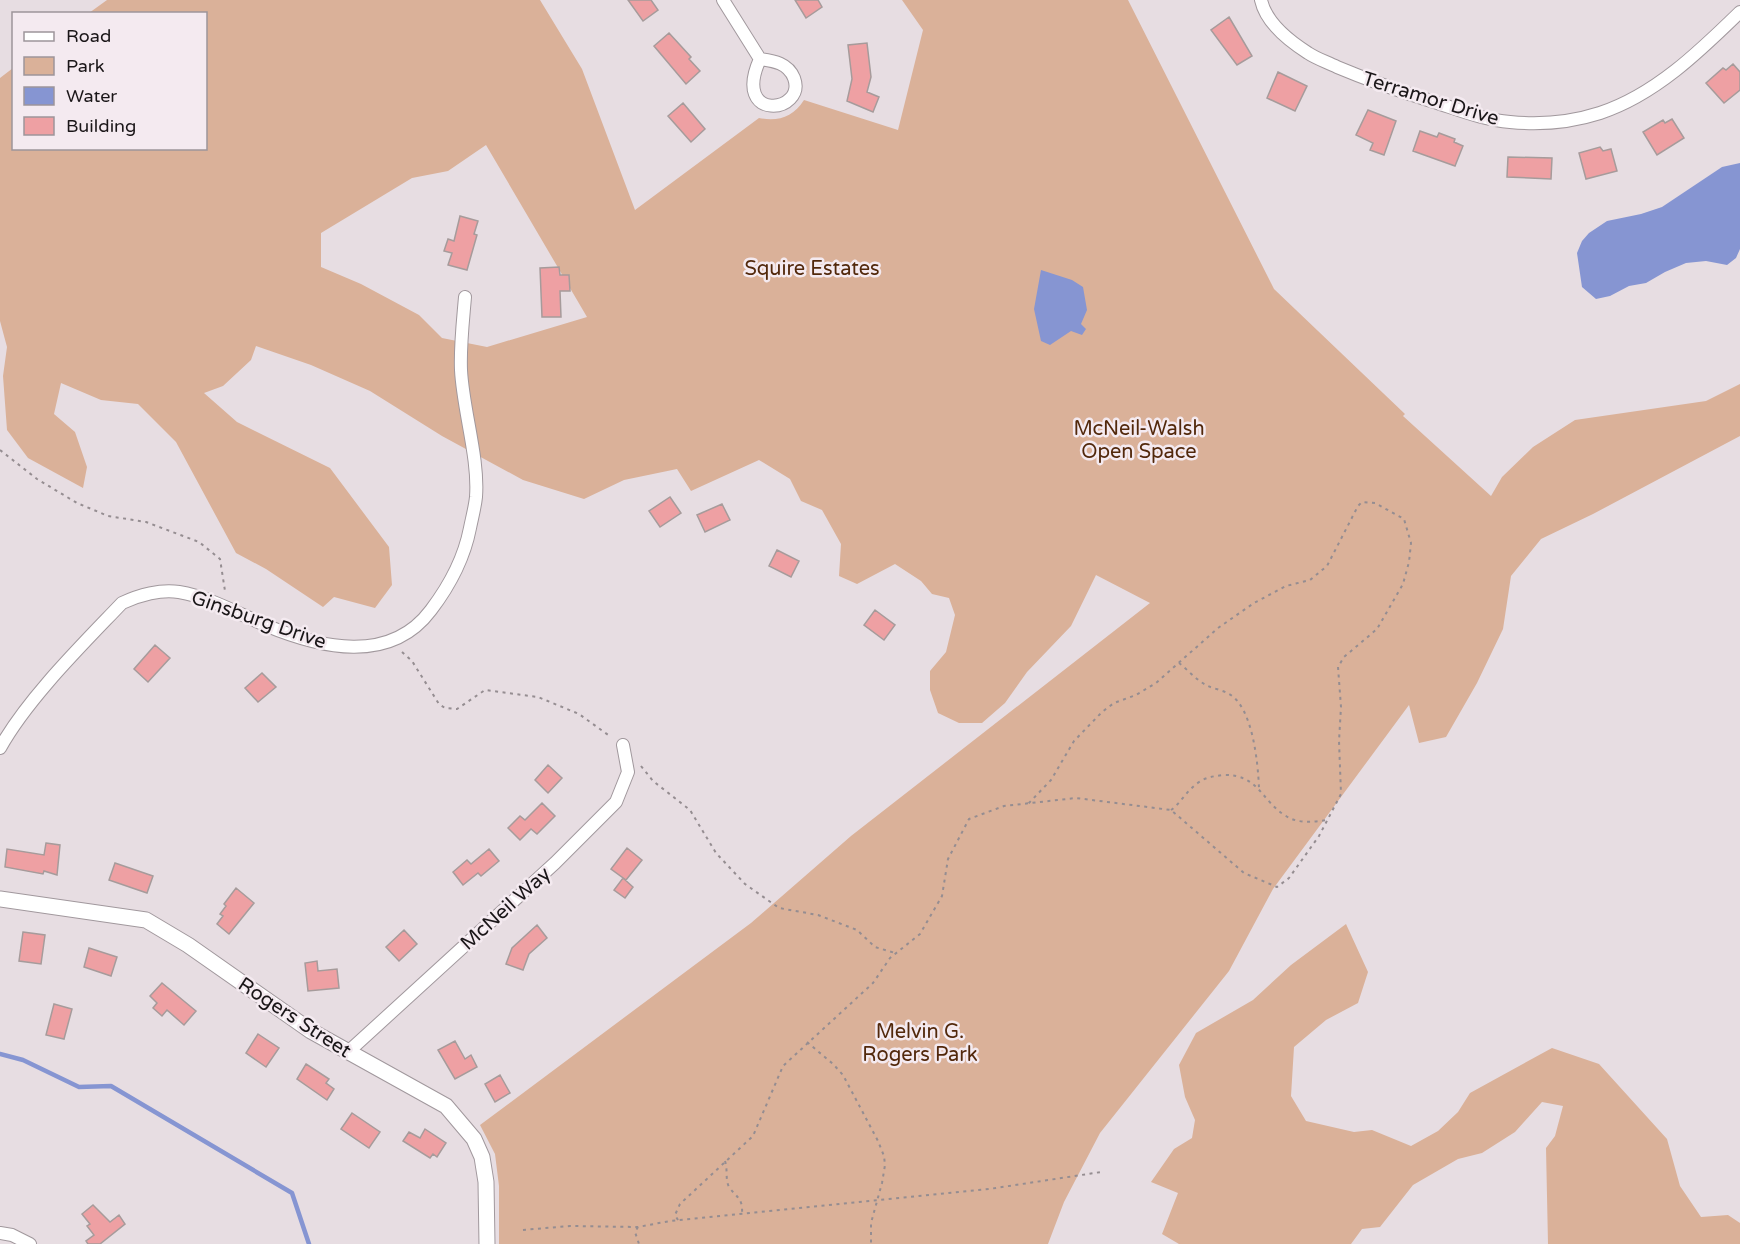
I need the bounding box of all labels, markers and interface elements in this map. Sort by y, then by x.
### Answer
legend [12,12,207,150]
text: Road [66,25,111,47]
text: Park [66,55,105,77]
street label: Terramor Drive [1360,67,1502,131]
text: Water [66,85,117,107]
text: Building [66,115,136,137]
park label: Squire Estates [744,257,880,281]
park label: McNeil-Walsh Open Space [1073,417,1205,464]
street label: Ginsburg Drive [188,586,329,654]
street label: McNeil Way [456,862,556,956]
street label: Rogers Street [233,972,356,1063]
park label: Melvin G. Rogers Park [862,1020,978,1067]

